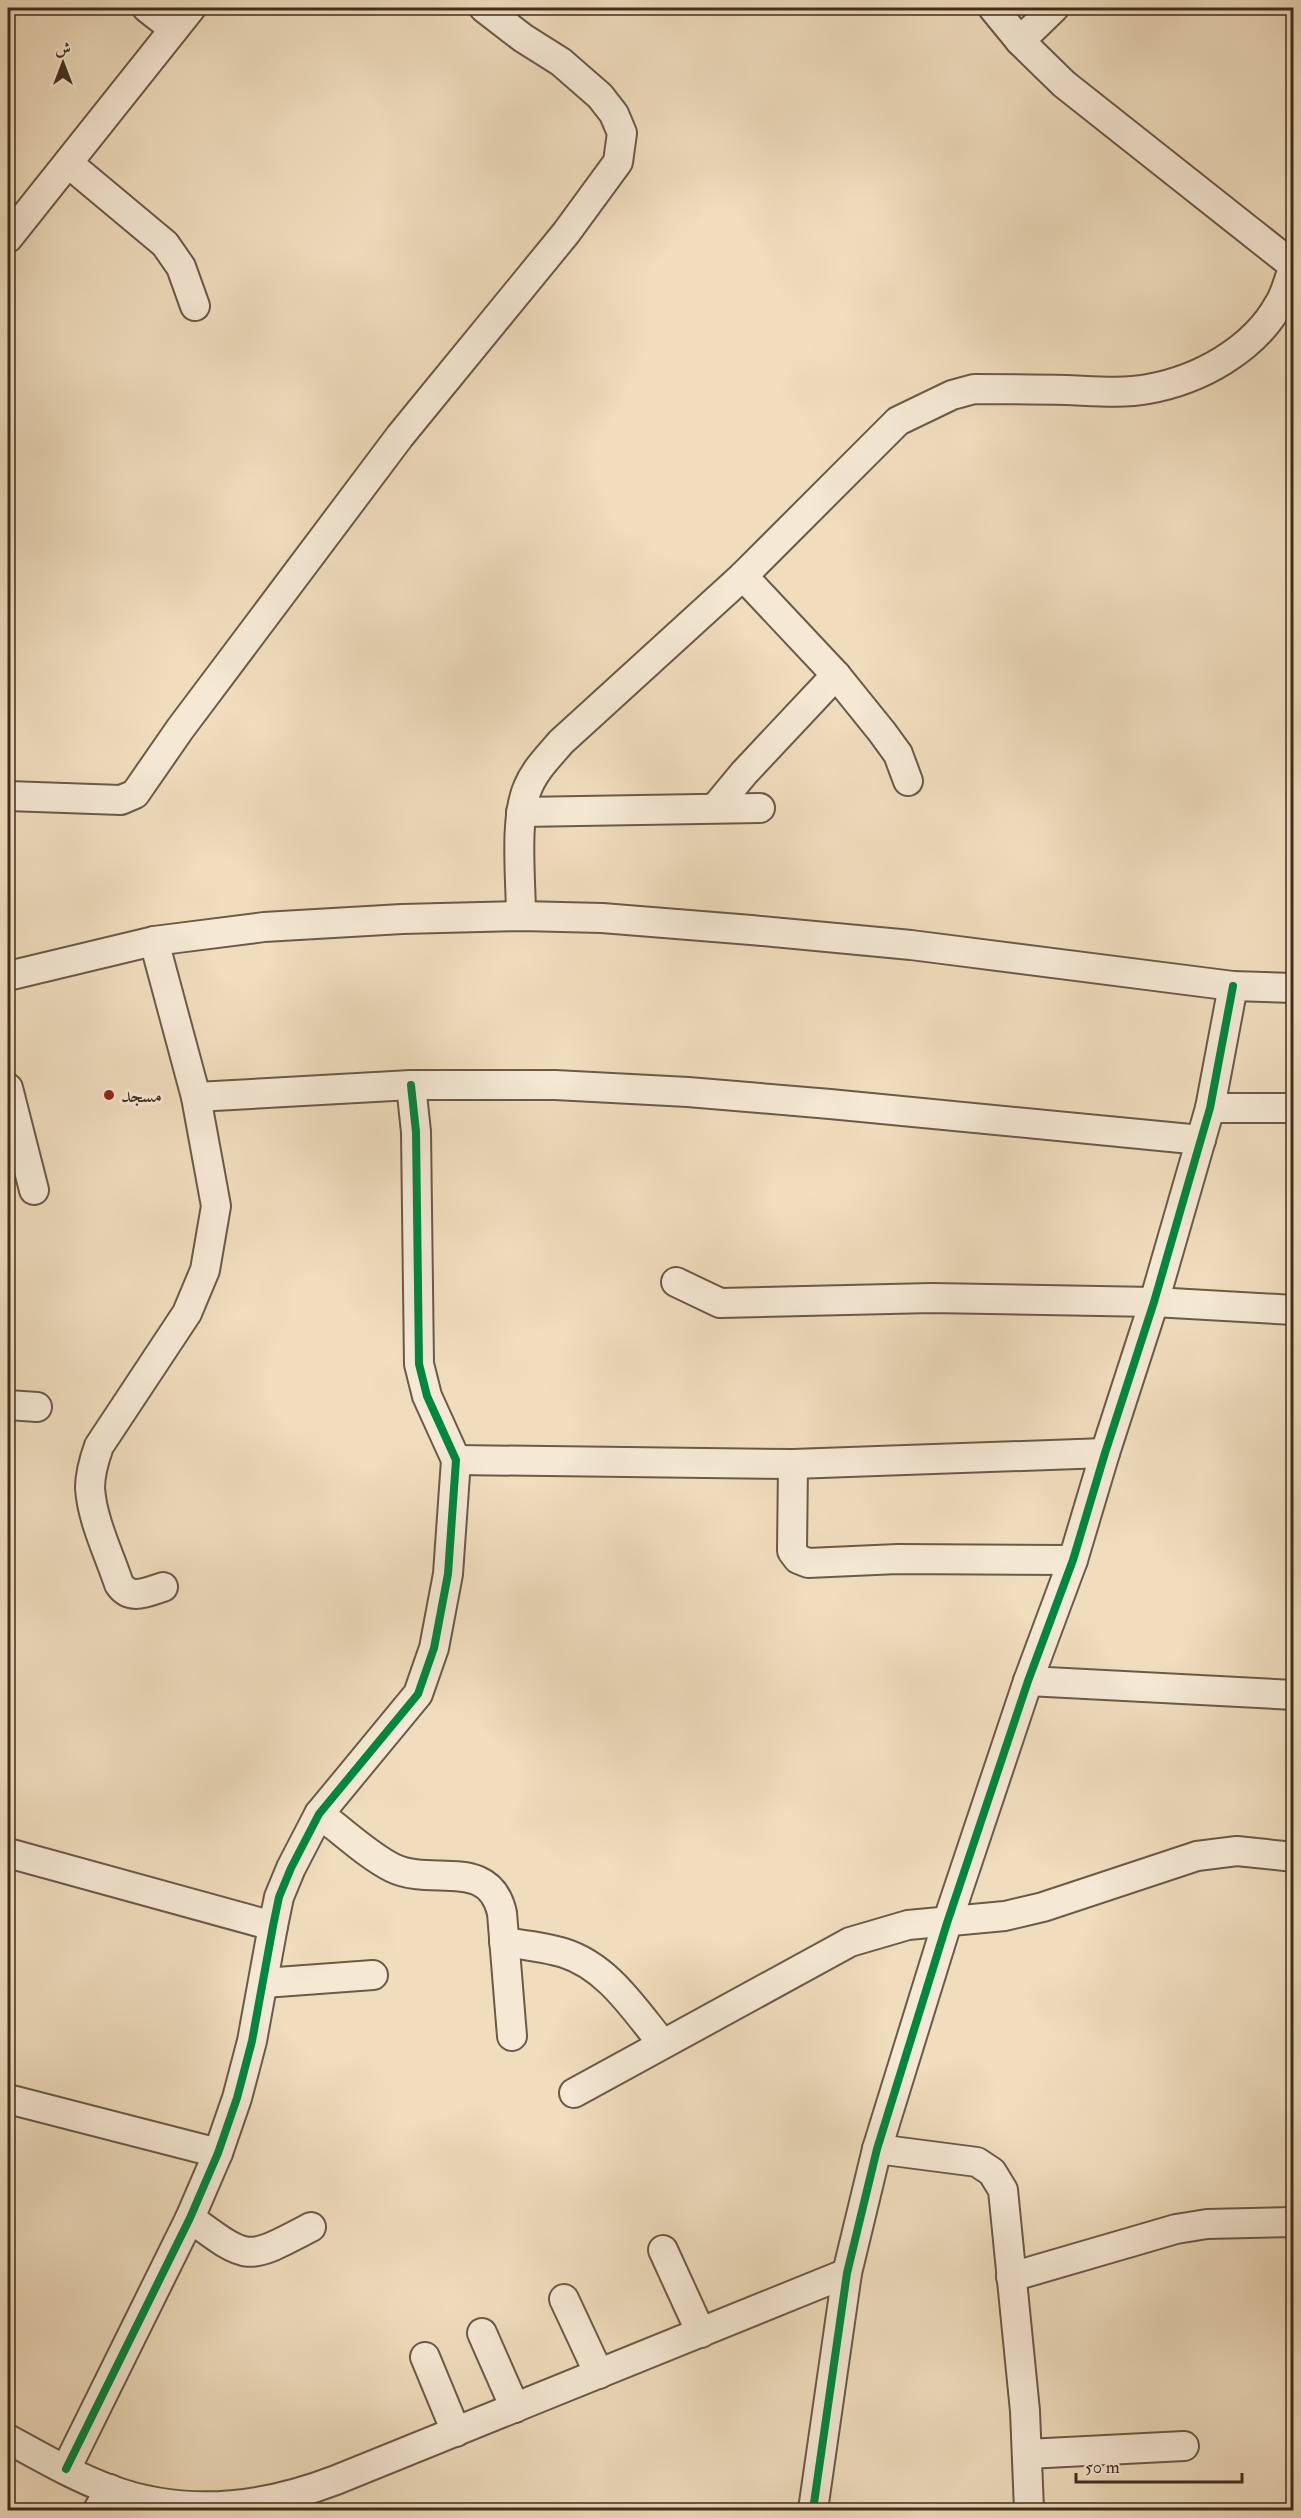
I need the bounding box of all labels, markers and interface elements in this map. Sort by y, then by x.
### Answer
north arrow [33,33,93,93]
text: ش [55,39,71,59]
place label: مسجد [121,1082,162,1109]
marker: مسجد [102,1088,116,1102]
scale bar [1076,2446,1242,2484]
text: 50 m [1085,2456,1120,2479]

